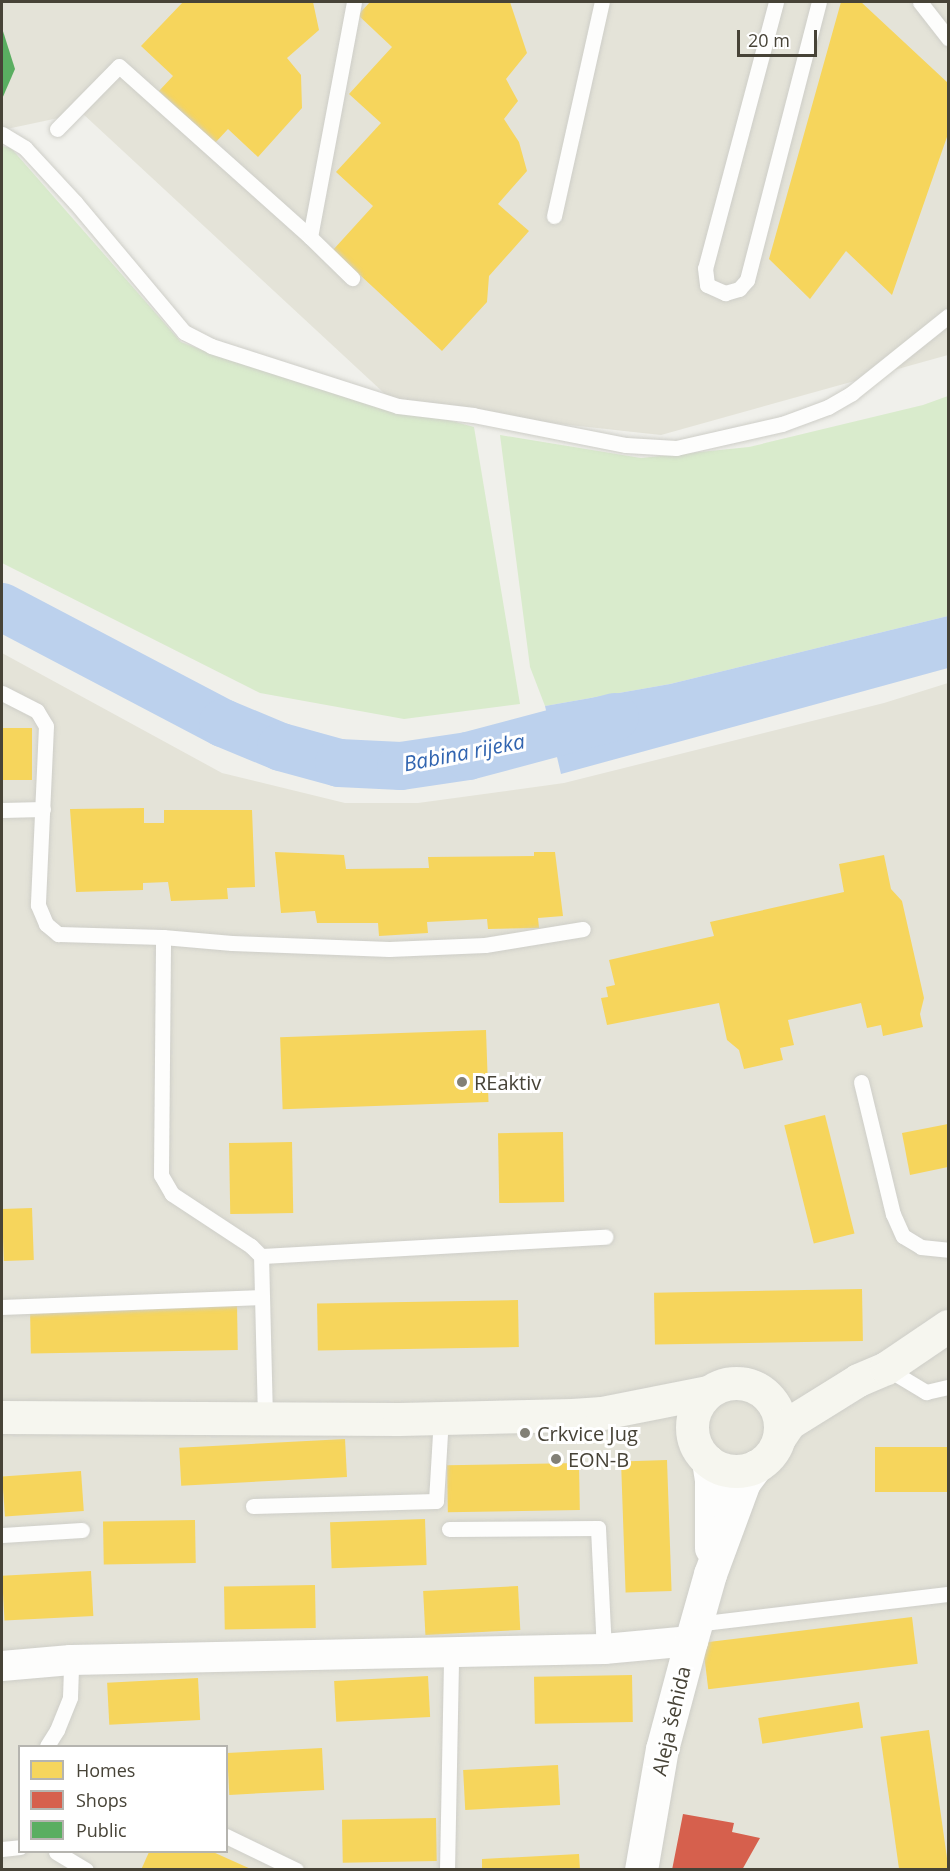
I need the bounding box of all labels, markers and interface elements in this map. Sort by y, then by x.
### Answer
scale bar [740,18,820,56]
text: 20 m [748,28,790,52]
water label: Babina rijeka [401,728,527,776]
place label: REaktiv [474,1070,541,1094]
marker: REaktiv [455,1075,469,1089]
place label: Crkvice Jug [537,1421,638,1445]
marker: Crkvice Jug [518,1426,532,1440]
place label: EON-B [568,1447,629,1471]
marker: EON-B [549,1452,563,1466]
street label: Aleja šehida [647,1664,695,1778]
legend [18,1745,228,1853]
text: Homes [76,1758,135,1782]
text: Shops [76,1788,127,1812]
text: Public [76,1818,127,1842]

